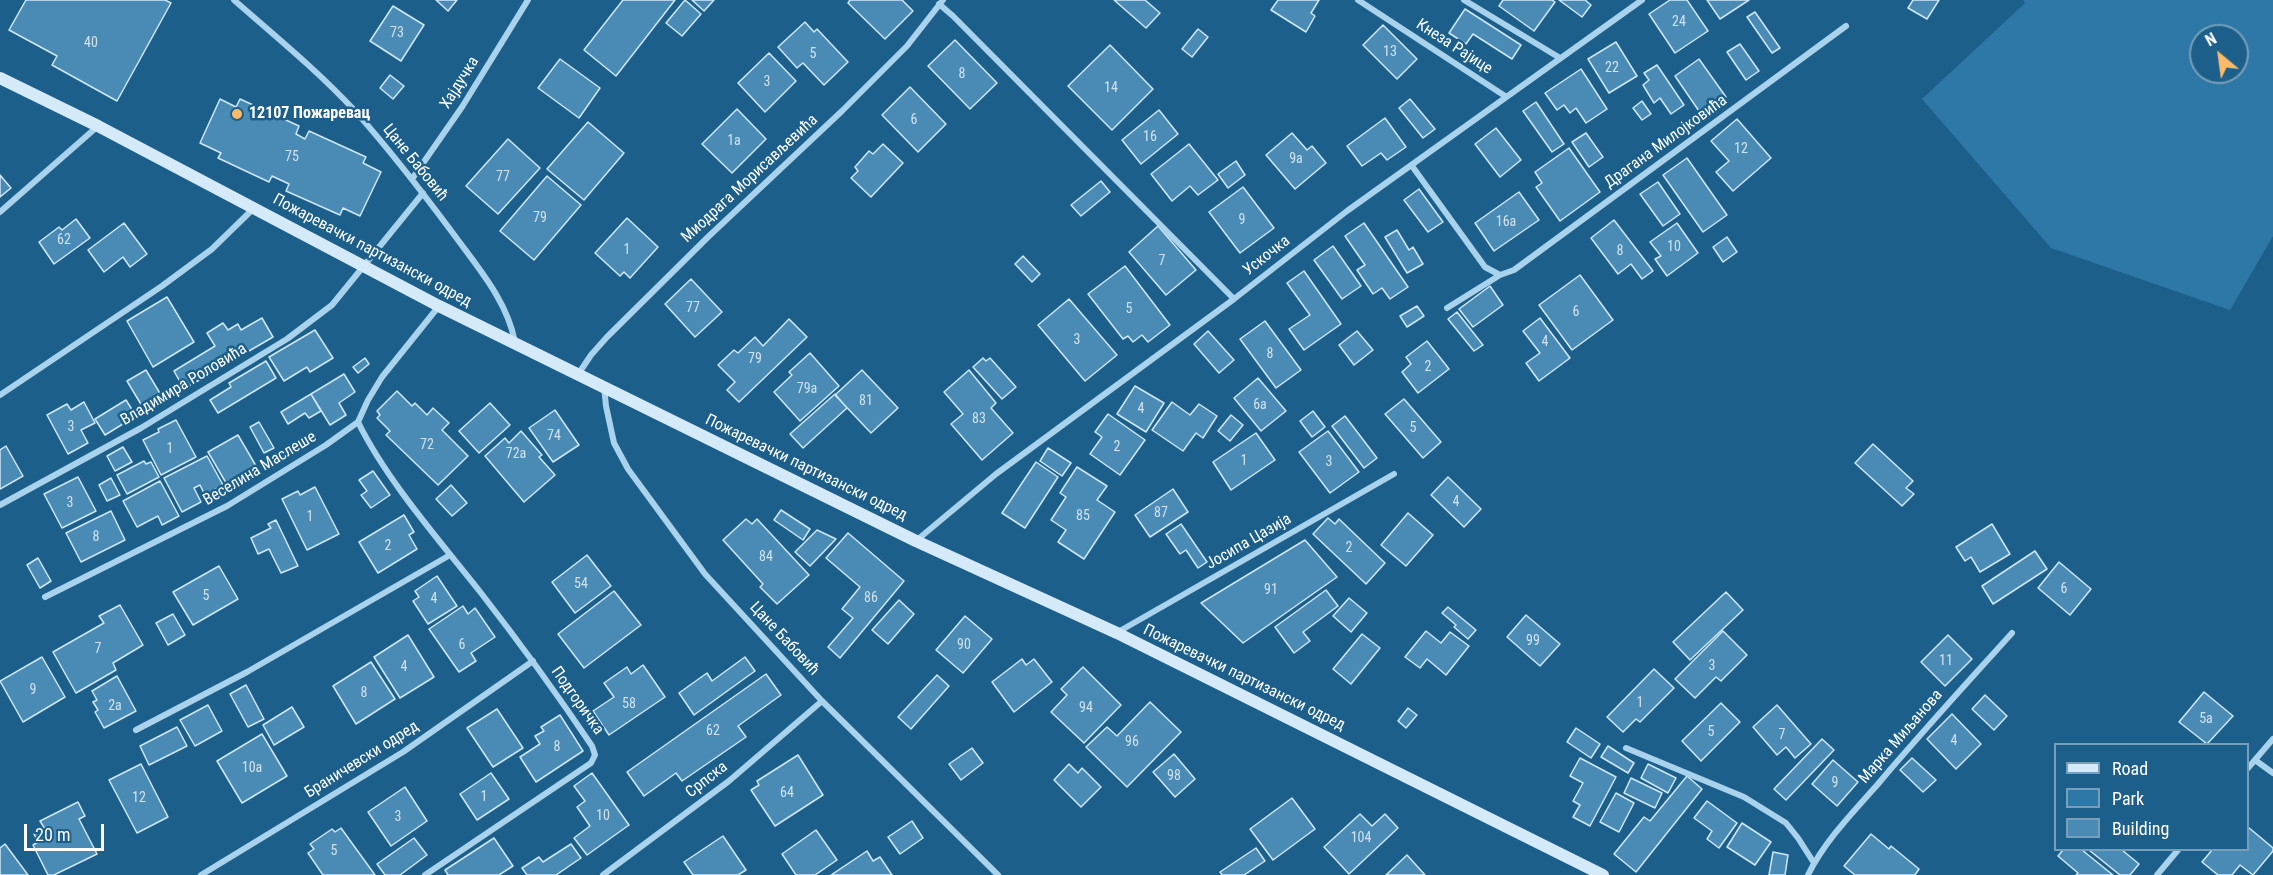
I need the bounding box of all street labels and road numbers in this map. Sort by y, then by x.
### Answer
street label: Кнеза Рајице [1412,15,1496,79]
street label: Хајдучка [436,53,484,113]
street label: Драгана Милојковића [1601,91,1731,193]
street label: Миодрага Морисављевића [678,111,822,247]
street label: Цане Бабовић [378,121,452,205]
street label: Пожаревачки партизански одред [269,190,475,312]
street label: Ускочка [1240,232,1294,280]
street label: Владимира Роловића [117,340,251,430]
street label: Пожаревачки партизански одред [702,411,910,525]
street label: Веселина Маслеше [200,428,320,510]
street label: Јосипа Цазија [1203,510,1295,574]
street label: Цане Бабовић [745,598,823,680]
street label: Пожаревачки партизански одред [1140,621,1348,735]
street label: Подгоричка [547,663,607,739]
street label: Марка Миљанова [1855,686,1947,788]
street label: Браничевски одред [301,717,423,803]
street label: Српска [682,758,732,802]

